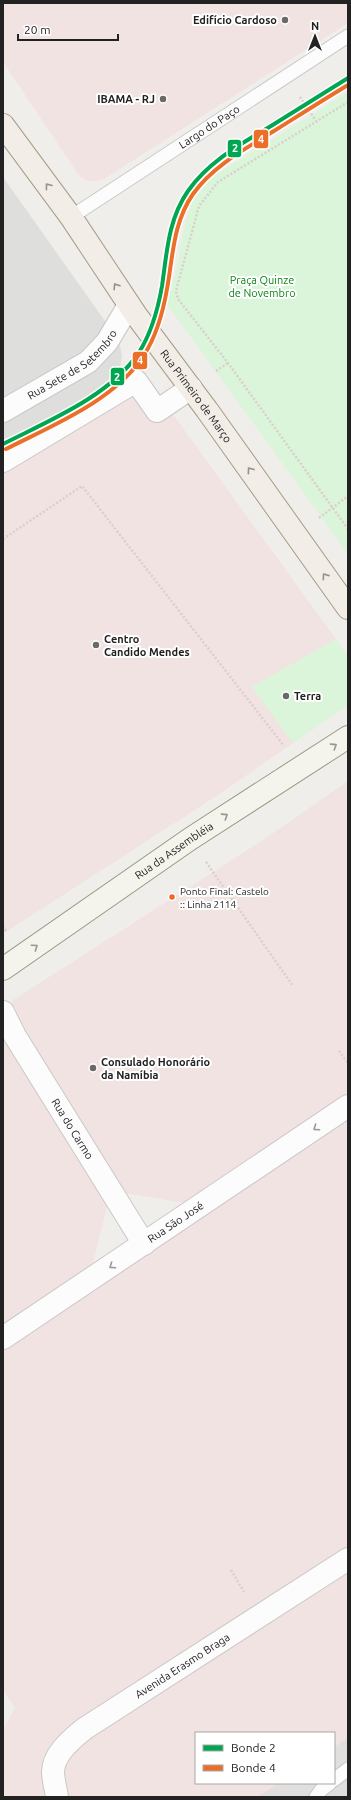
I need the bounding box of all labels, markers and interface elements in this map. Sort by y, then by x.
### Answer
place label: Edifício Cardoso [193,14,277,26]
marker: Edifício Cardoso [280,15,290,25]
scale bar [18,16,118,42]
north arrow [295,16,335,56]
text: N [311,20,319,32]
text: 20 m [24,23,51,36]
place label: IBAMA - RJ [97,93,155,105]
marker: IBAMA - RJ [158,94,168,104]
street label: Largo do Paço [177,103,242,151]
line badge: 4 [253,129,269,149]
text: 4 [258,133,264,145]
line badge: 2 [227,139,242,158]
text: 2 [232,142,238,154]
one-way arrow [45,183,53,190]
park label: Praça Quinze de Novembro [228,274,296,299]
one-way arrow [114,283,121,290]
street label: Rua Sete de Setembro [25,328,119,402]
street label: Rua Primeiro de Março [158,347,234,445]
line badge: 4 [132,351,148,370]
text: 4 [137,354,143,366]
line badge: 2 [110,367,125,386]
text: 2 [114,371,120,383]
one-way arrow [247,467,255,474]
one-way arrow [323,573,330,580]
place label: Centro Candido Mendes [104,633,190,658]
marker: Centro Candido Mendes [91,640,101,650]
place label: Terra [294,690,321,702]
marker: Terra [281,691,291,701]
one-way arrow [330,743,337,751]
one-way arrow [221,814,228,821]
street label: Rua da Assembléia [133,820,215,881]
place label: Ponto Final: Castelo :: Linha 2114 [180,886,269,910]
marker: Ponto Final: Castelo :: Linha 2114 [167,892,177,902]
one-way arrow [31,944,38,952]
place label: Consulado Honorário da Namíbia [101,1056,211,1081]
marker: Consulado Honorário da Namíbia [88,1063,98,1073]
street label: Rua do Carmo [49,1096,96,1161]
one-way arrow [313,1123,320,1131]
street label: Rua São José [146,1199,206,1245]
one-way arrow [109,1261,116,1268]
street label: Avenida Erasmo Braga [133,1631,232,1701]
legend [195,1732,335,1784]
text: Bonde 2 [231,1741,276,1754]
text: Bonde 4 [231,1761,276,1774]

